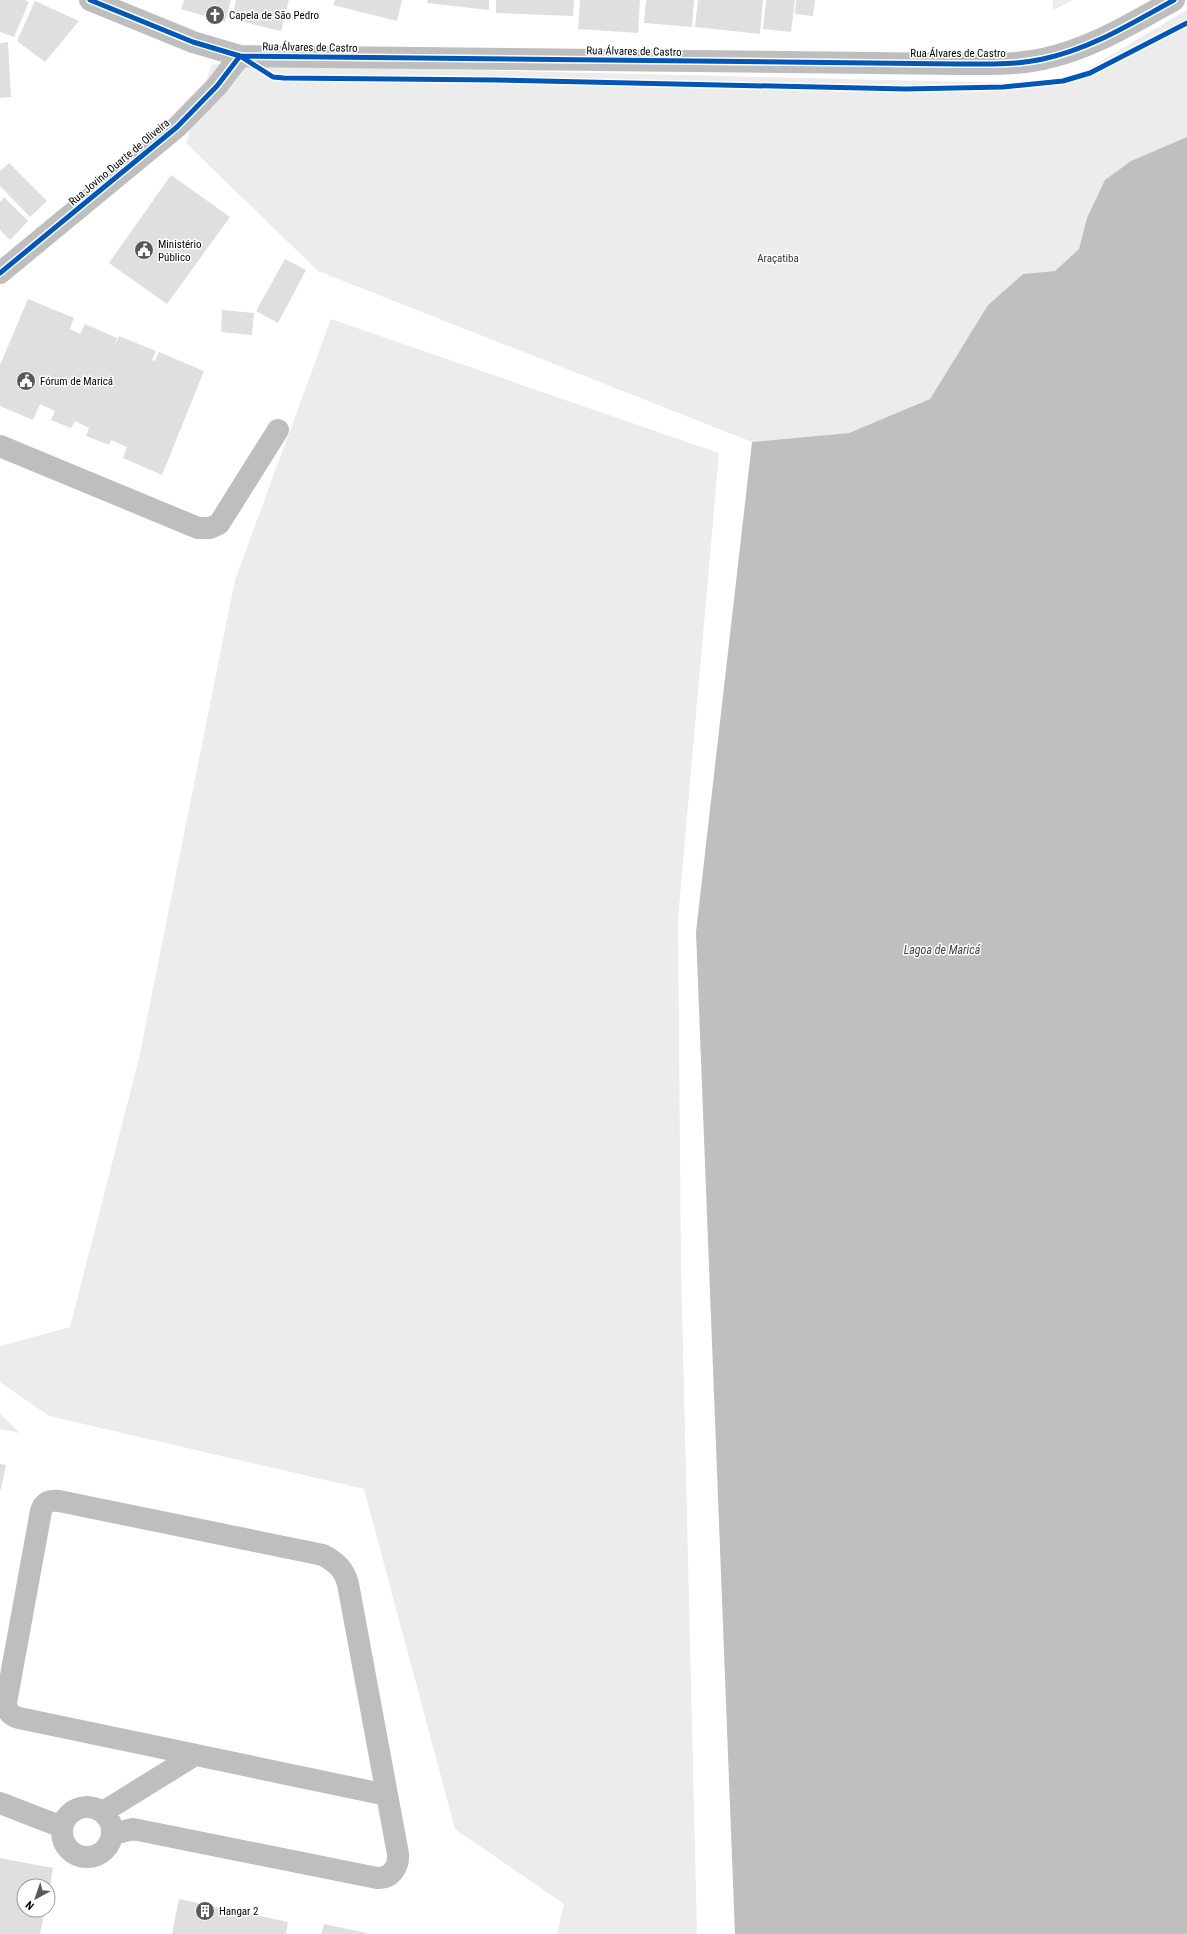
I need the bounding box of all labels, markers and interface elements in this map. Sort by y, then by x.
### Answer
church icon: Capela de São Pedro [204,4,226,26]
place label: Capela de São Pedro [229,9,319,22]
street label: Rua Álvares de Castro [262,40,358,55]
street label: Rua Álvares de Castro [586,44,682,59]
street label: Rua Álvares de Castro [910,47,1006,60]
street label: Rua Jovino Duarte de Oliveira [66,117,172,208]
place label: Ministério Público [158,238,202,264]
public building icon: Ministério Público [133,239,155,261]
park label: Araçatiba [757,252,799,265]
public building icon: Fórum de Maricá [15,370,37,392]
place label: Fórum de Maricá [40,375,113,388]
water label: Lagoa de Maricá [904,943,981,957]
north arrow [16,1878,56,1918]
text: N [23,1898,37,1912]
building icon: Hangar 2 [194,1900,216,1922]
place label: Hangar 2 [219,1905,258,1918]

